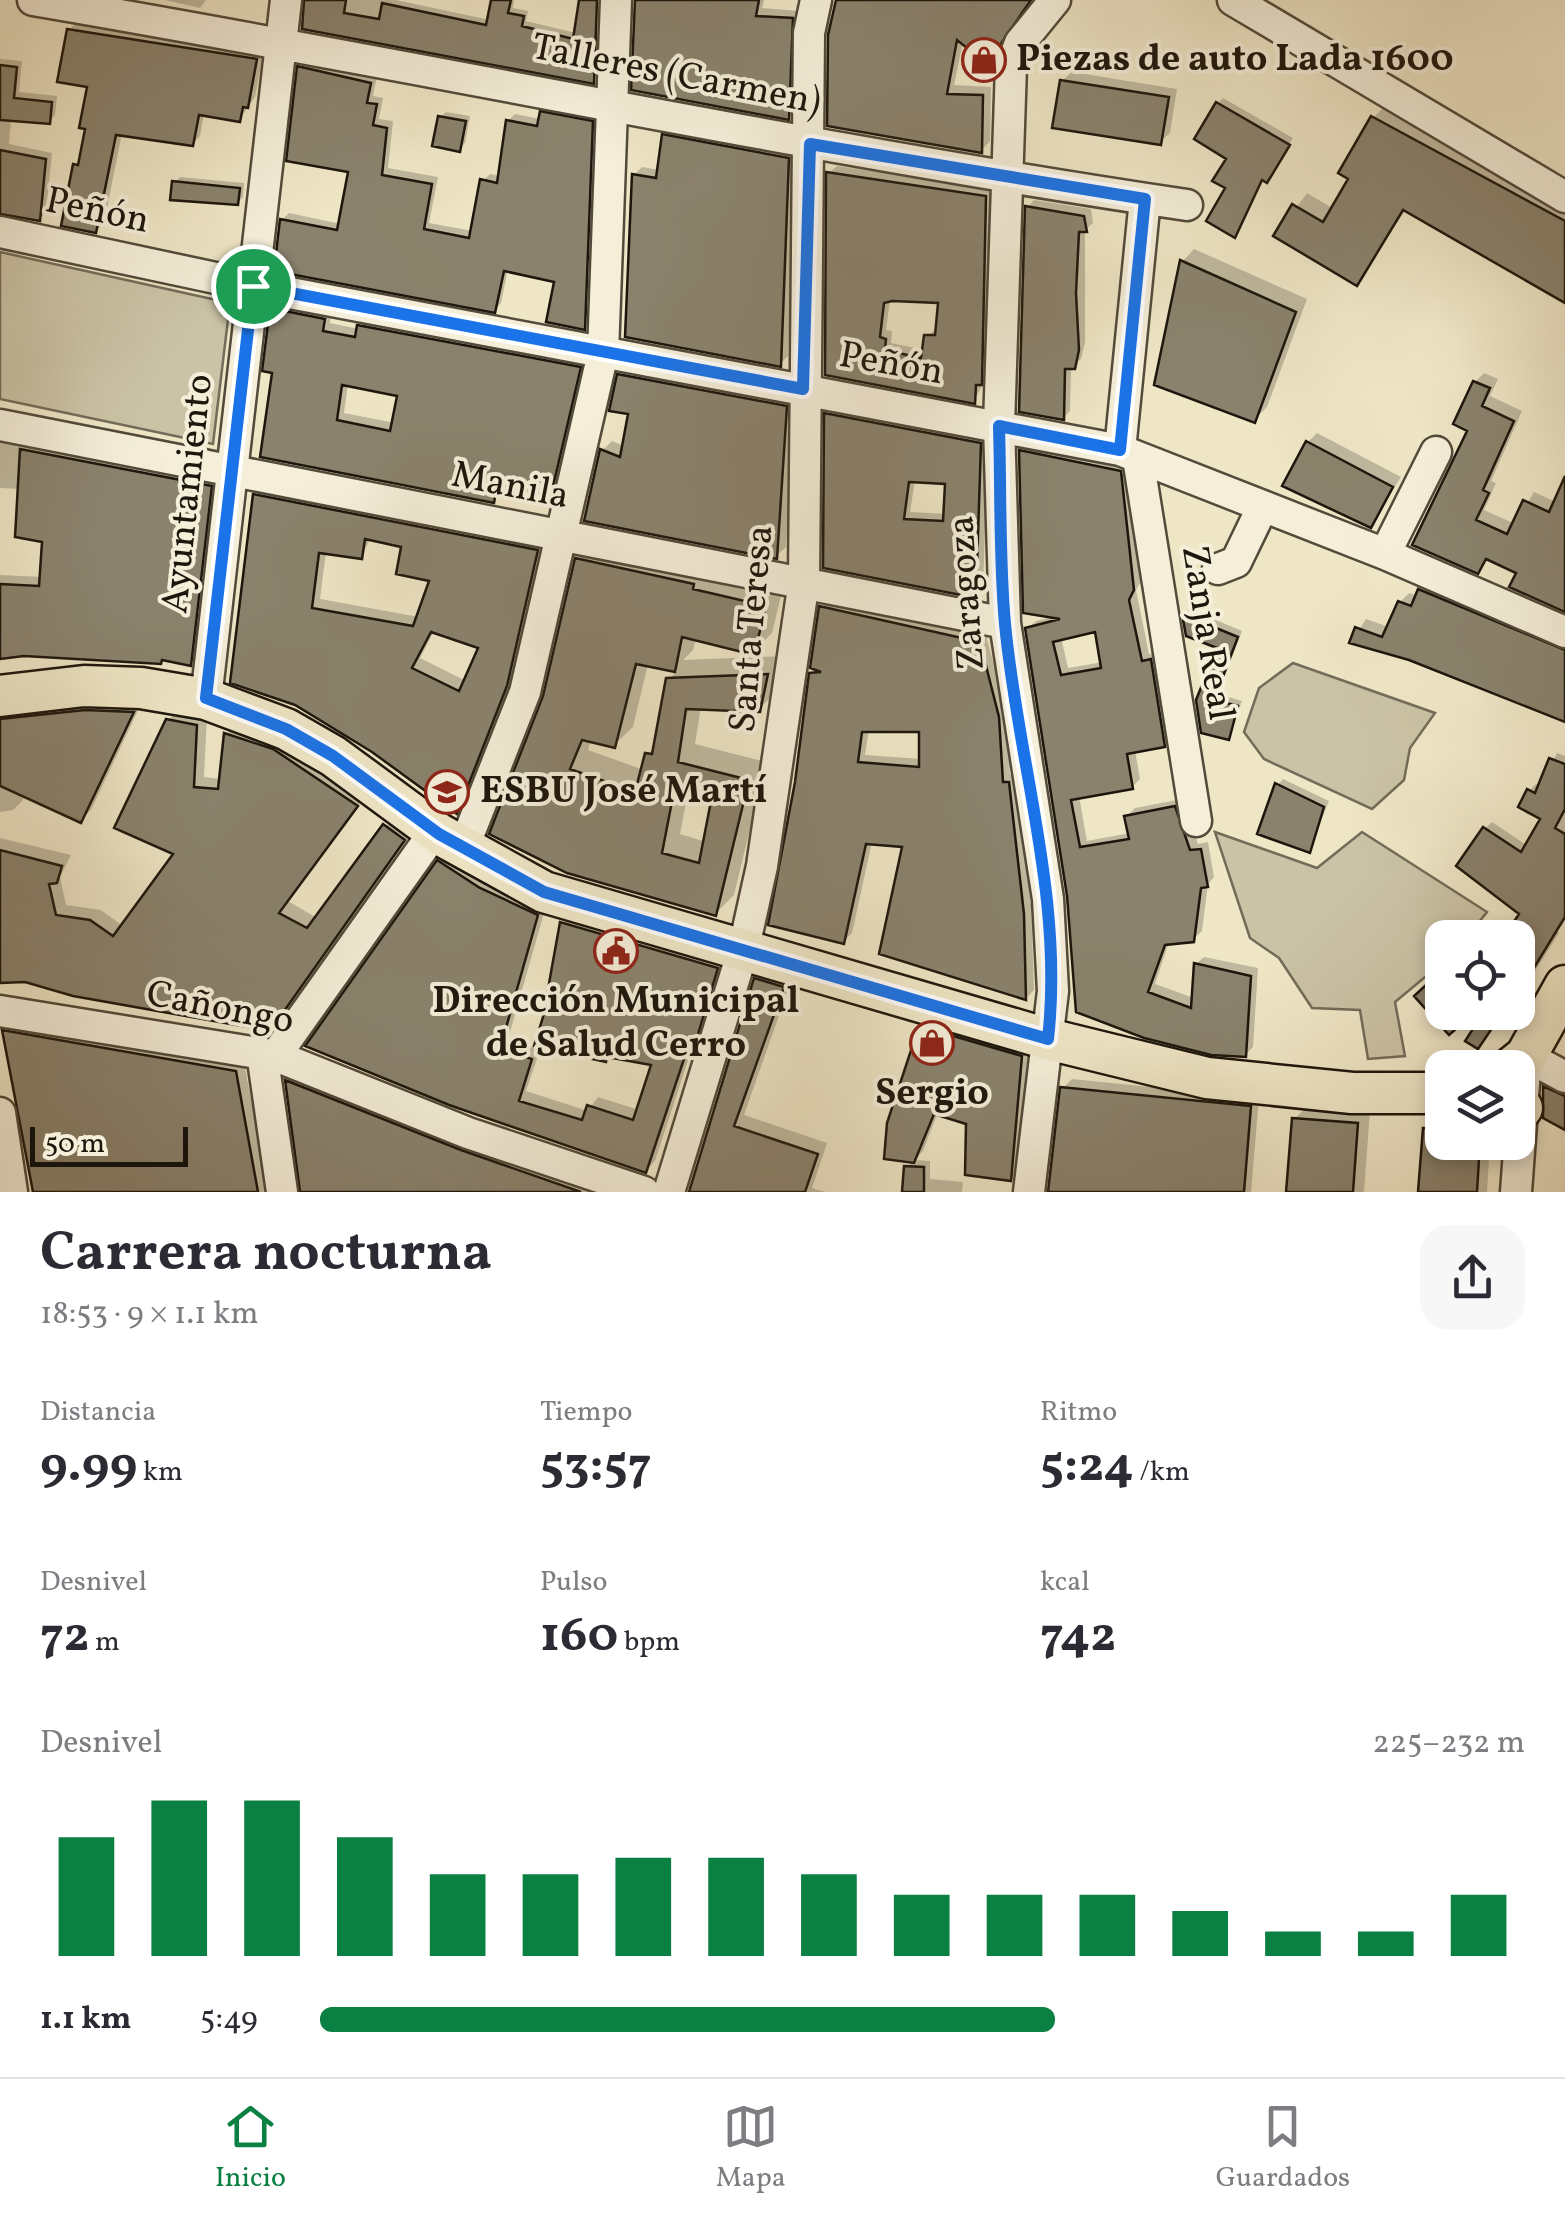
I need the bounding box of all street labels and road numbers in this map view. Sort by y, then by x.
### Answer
street label: Talleres (Carmen) [527,22,825,130]
street label: Peñón [40,175,154,249]
street label: Peñón [835,330,947,400]
street label: Ayuntamiento [150,372,228,616]
street label: Manila [447,450,573,524]
street label: Zaragoza [936,514,1000,672]
street label: Santa Teresa [718,523,788,735]
street label: Zanja Real [1166,542,1246,724]
street label: Cañongo [142,969,298,1049]

